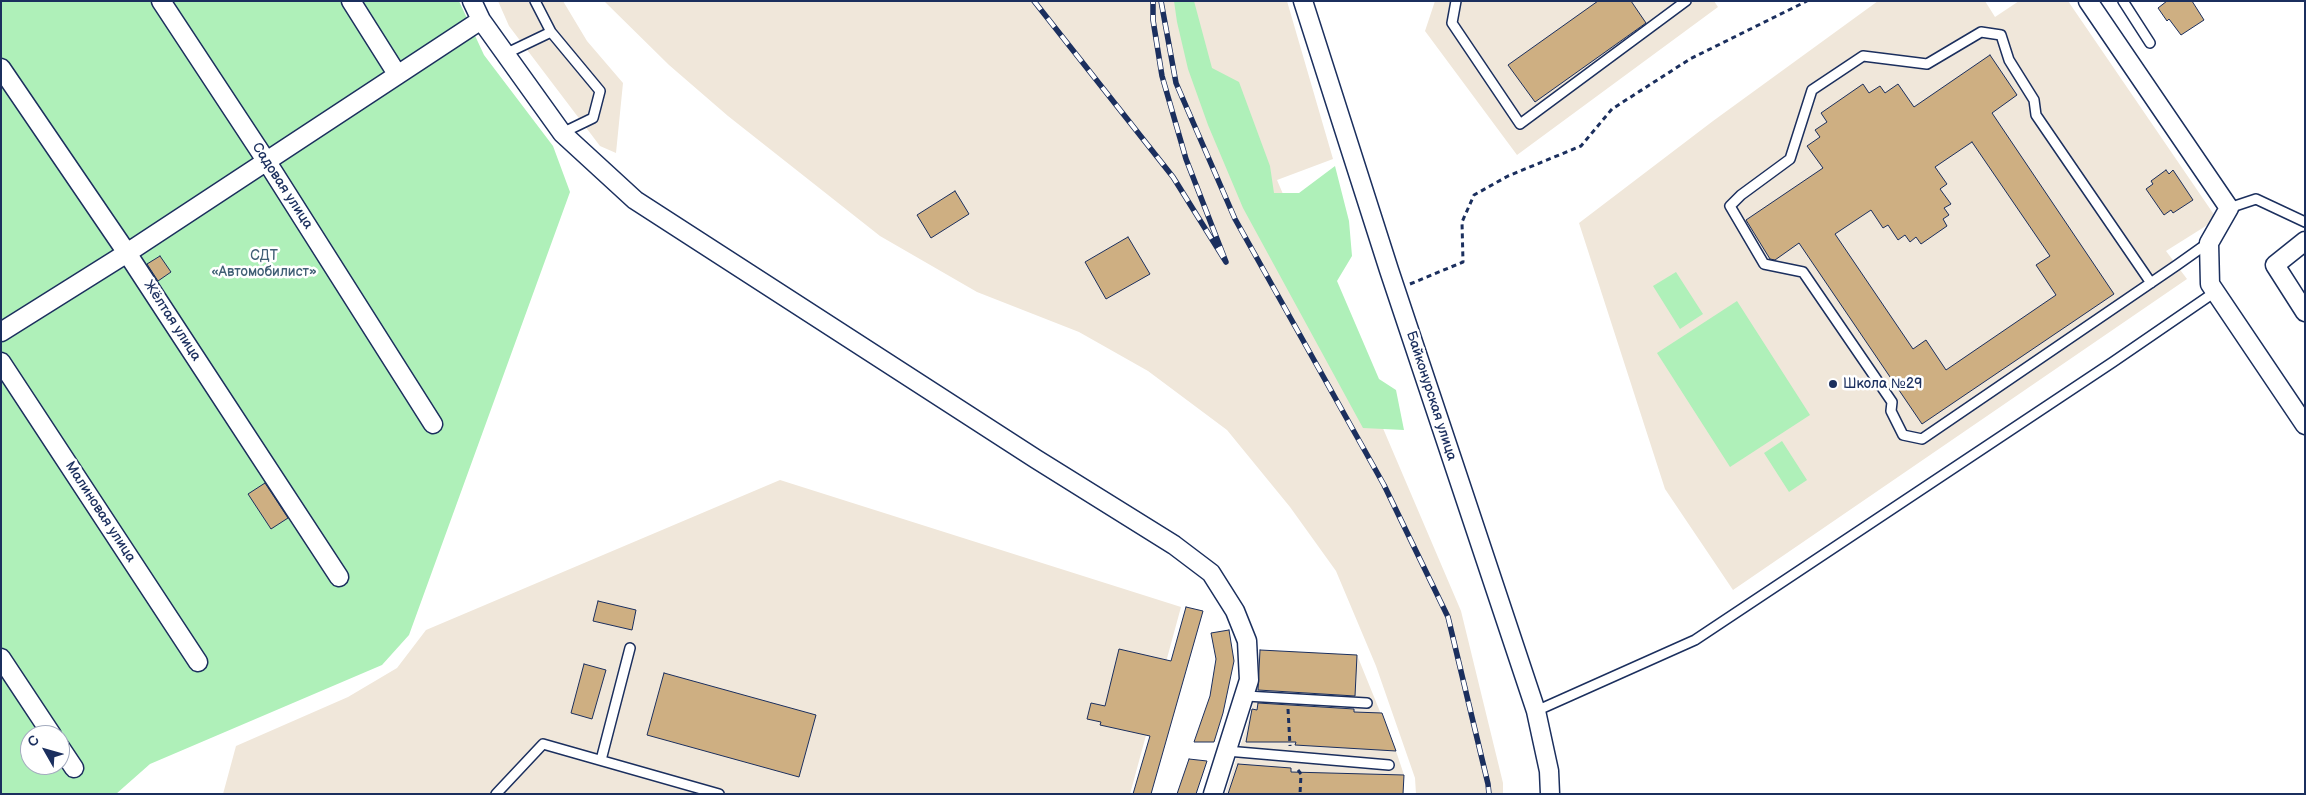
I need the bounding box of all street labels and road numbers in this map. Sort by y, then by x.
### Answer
street label: Садовая улица [248,140,316,232]
street label: Жёлтая улица [140,278,204,364]
street label: Байконурская улица [1402,329,1460,463]
street label: Малиновая улица [61,458,139,566]

